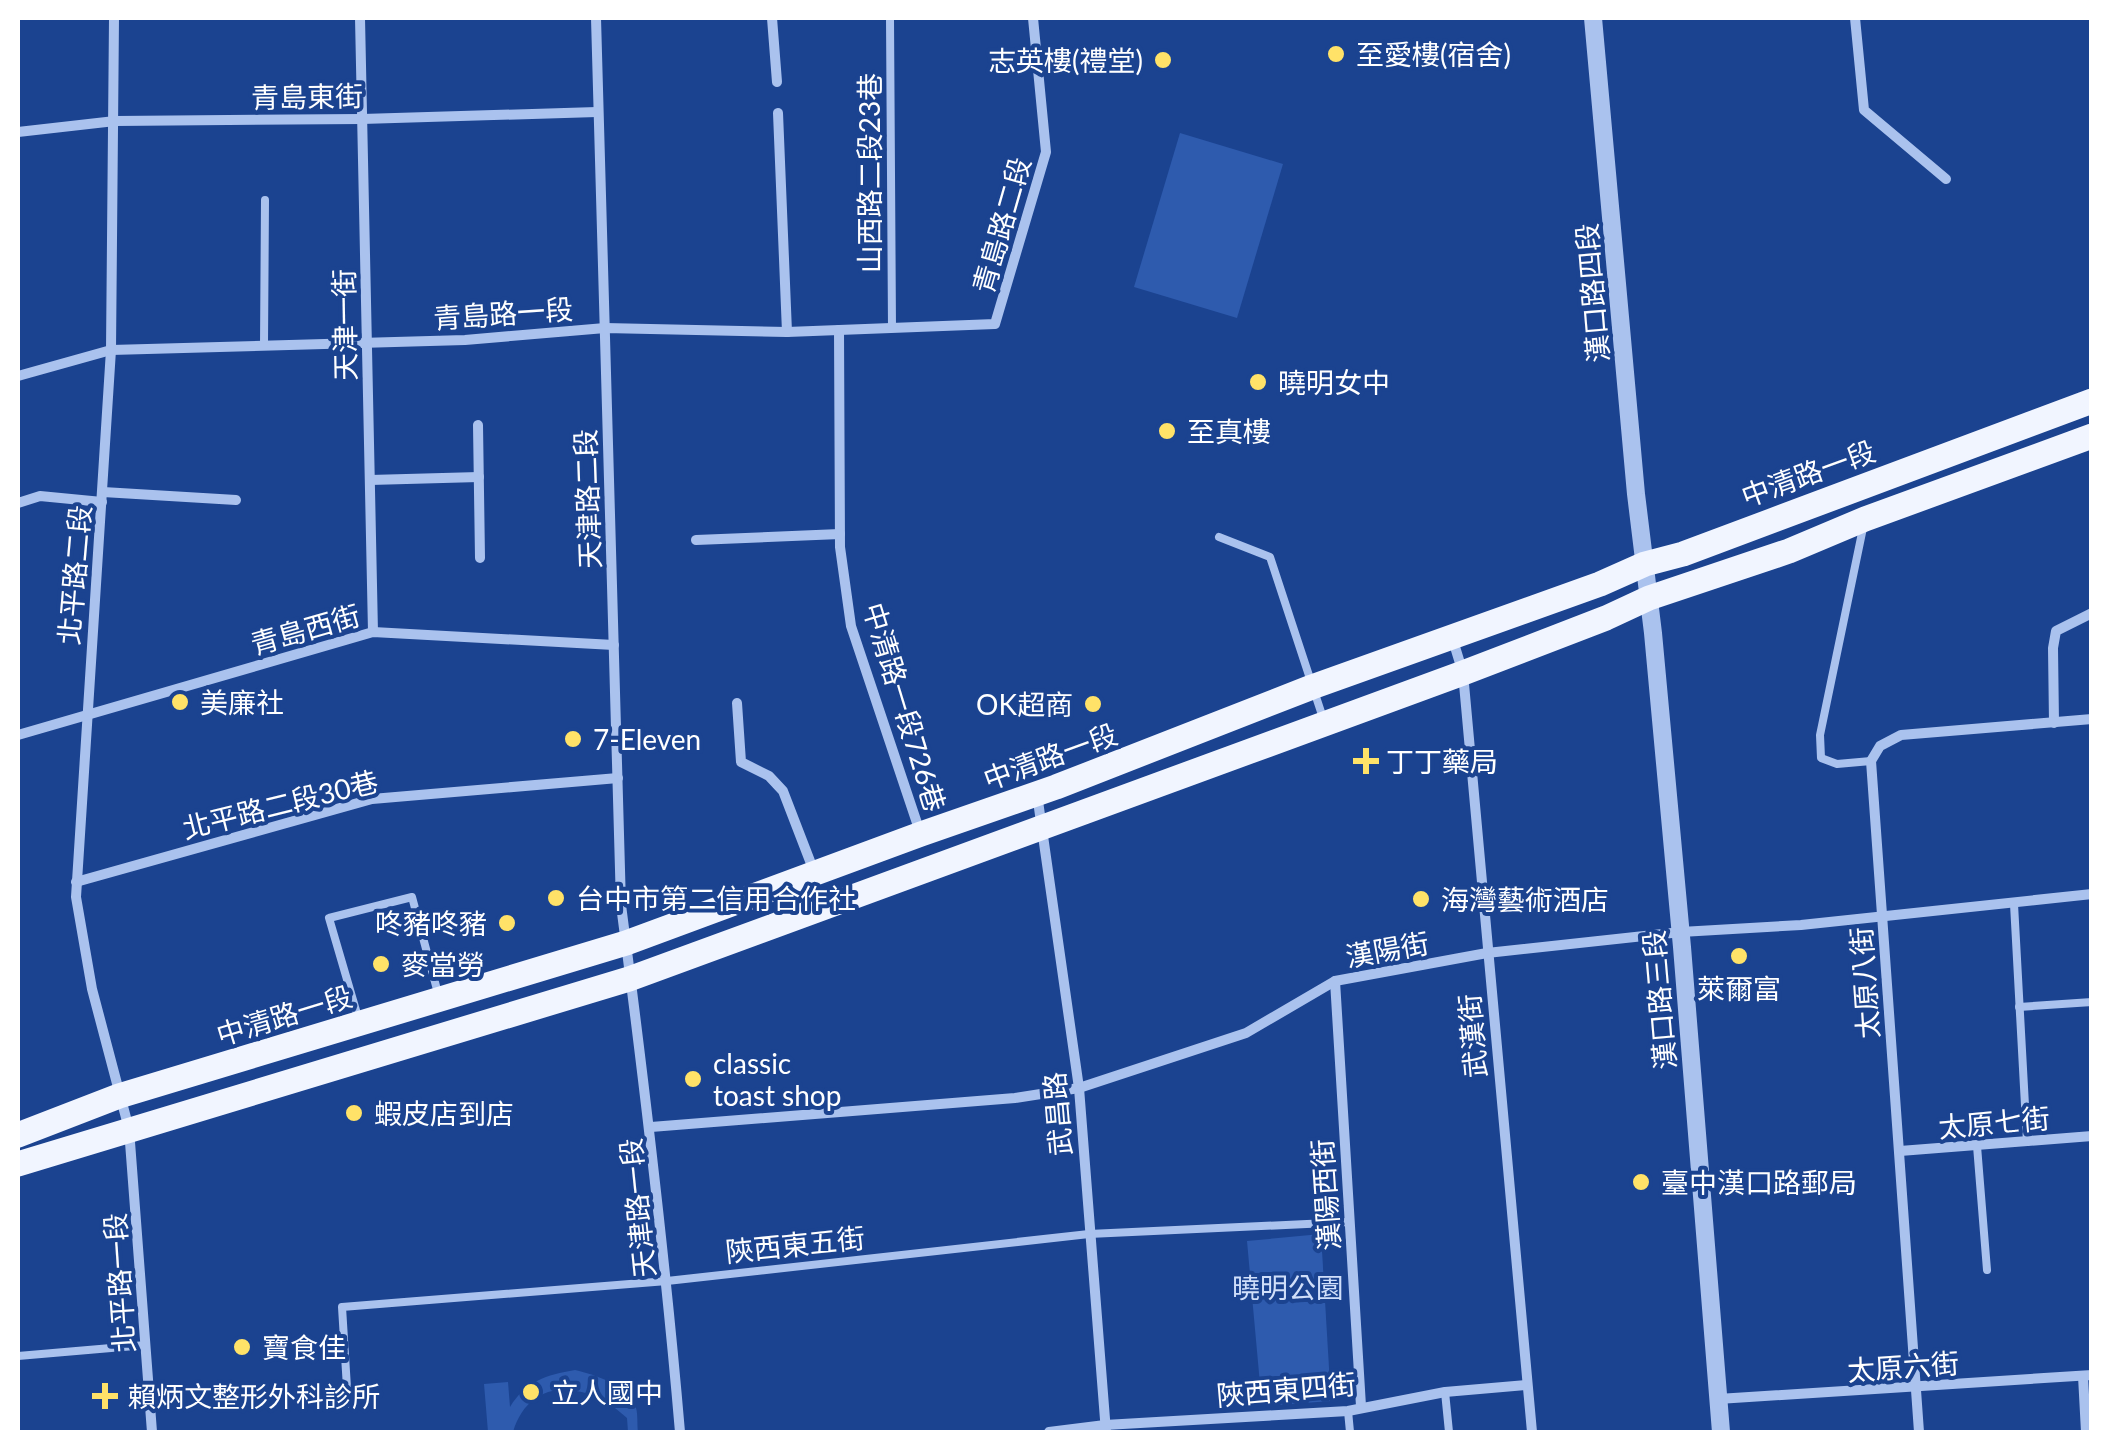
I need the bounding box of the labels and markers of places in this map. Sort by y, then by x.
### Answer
place label: 至愛樓(宿舍) [1356,37,1511,71]
place label: 志英樓(禮堂) [988,43,1143,77]
marker: 至愛樓(宿舍) [1325,43,1347,65]
marker: 志英樓(禮堂) [1152,49,1174,71]
place label: 曉明女中 [1278,365,1390,399]
marker: 曉明女中 [1247,371,1269,393]
place label: 至真樓 [1187,414,1271,448]
marker: 至真樓 [1156,420,1178,442]
place label: 美廉社 [200,685,284,719]
place label: OK超商 [976,687,1073,721]
marker: 美廉社 [169,691,191,713]
marker: OK超商 [1082,693,1104,715]
place label: 7-Eleven [593,722,701,756]
marker: 7-Eleven [562,728,584,750]
place label: 丁丁藥局 [1386,744,1498,778]
marker: 丁丁藥局 [1355,750,1377,772]
place label: 台中市第二信用合作社 [576,881,856,915]
place label: 海灣藝術酒店 [1441,882,1609,916]
marker: 台中市第二信用合作社 [545,887,567,909]
marker: 海灣藝術酒店 [1410,888,1432,910]
place label: 咚豬咚豬 [375,906,487,940]
marker: 咚豬咚豬 [496,912,518,934]
marker: 萊爾富 [1728,945,1750,967]
place label: 麥當勞 [401,947,485,981]
marker: 麥當勞 [370,953,392,975]
place label: 萊爾富 [1697,971,1781,1005]
place label: classic toast shop [713,1046,841,1112]
marker: classic toast shop [682,1068,704,1090]
place label: 蝦皮店到店 [374,1096,514,1130]
marker: 蝦皮店到店 [343,1102,365,1124]
place label: 臺中漢口路郵局 [1661,1165,1857,1199]
marker: 臺中漢口路郵局 [1630,1171,1652,1193]
place label: 寶食佳 [262,1330,346,1364]
marker: 寶食佳 [231,1336,253,1358]
place label: 立人國中 [551,1375,663,1409]
place label: 賴炳文整形外科診所 [128,1379,380,1413]
marker: 立人國中 [520,1381,542,1403]
marker: 賴炳文整形外科診所 [92,1383,118,1409]

